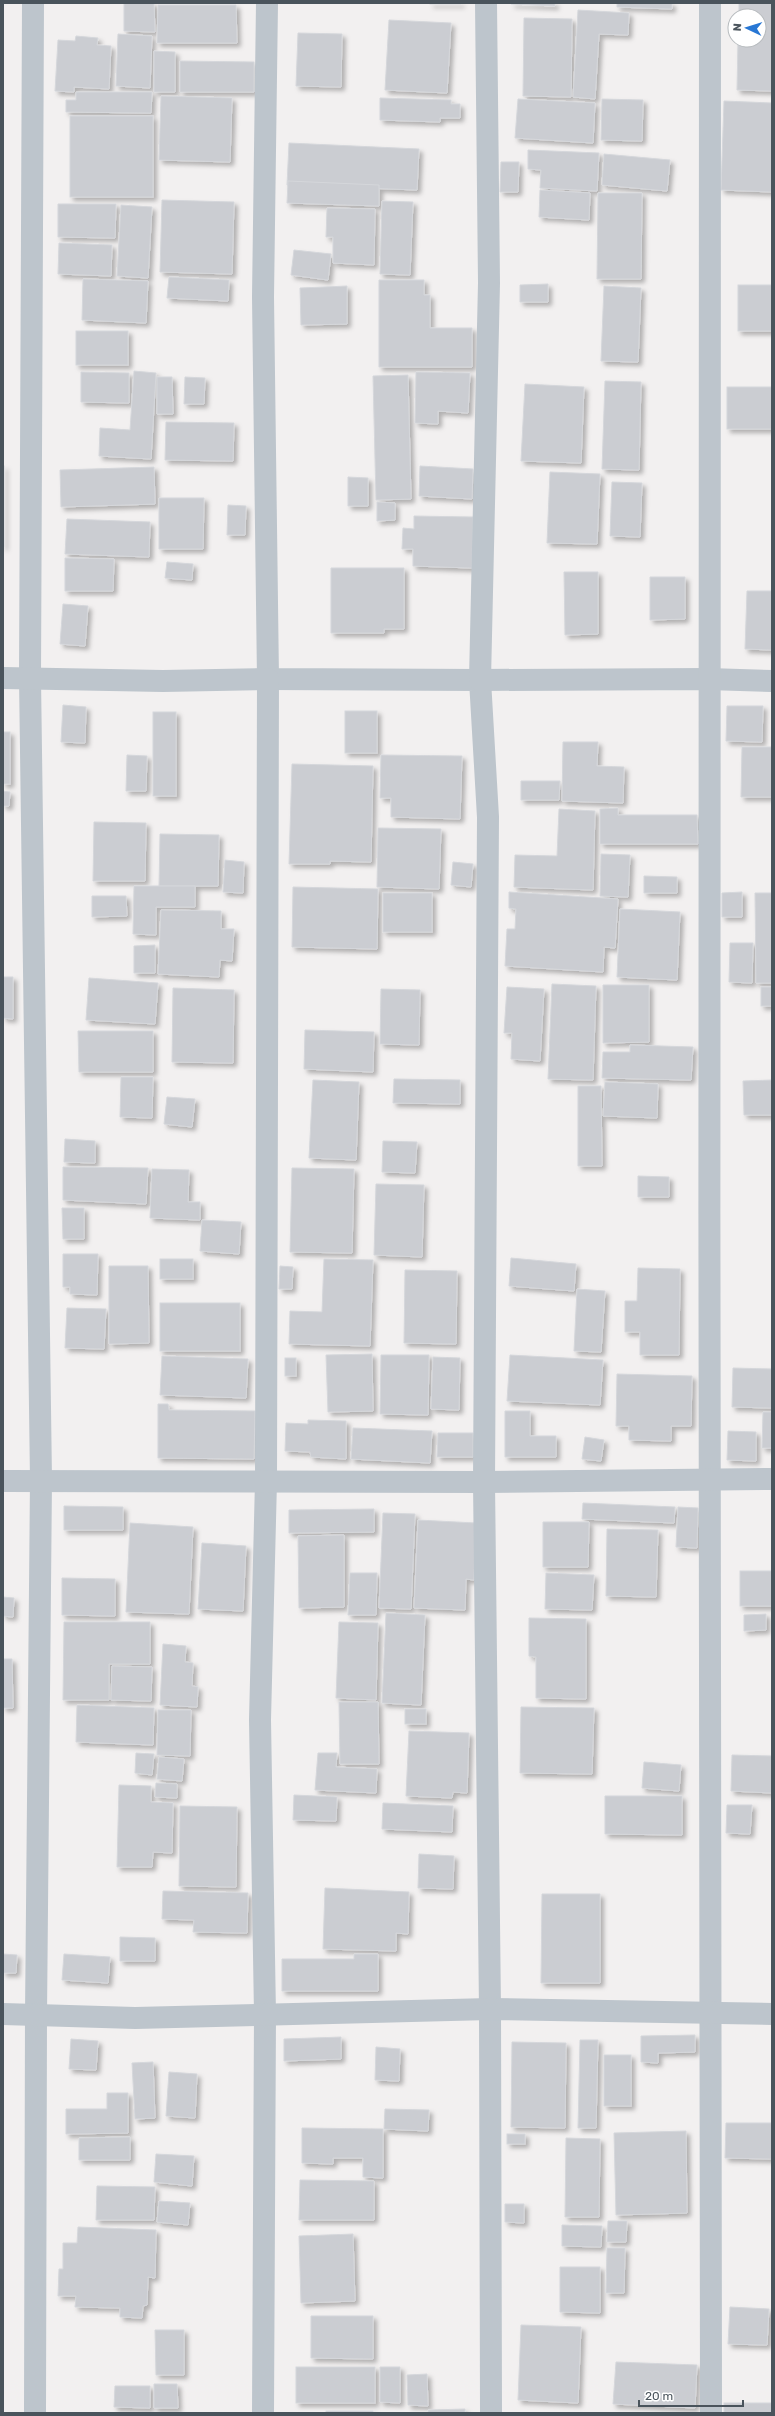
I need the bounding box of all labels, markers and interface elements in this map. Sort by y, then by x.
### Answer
north arrow [727,8,767,48]
text: N [731,23,744,32]
scale bar [639,2382,743,2408]
text: 20 m [645,2389,673,2403]

